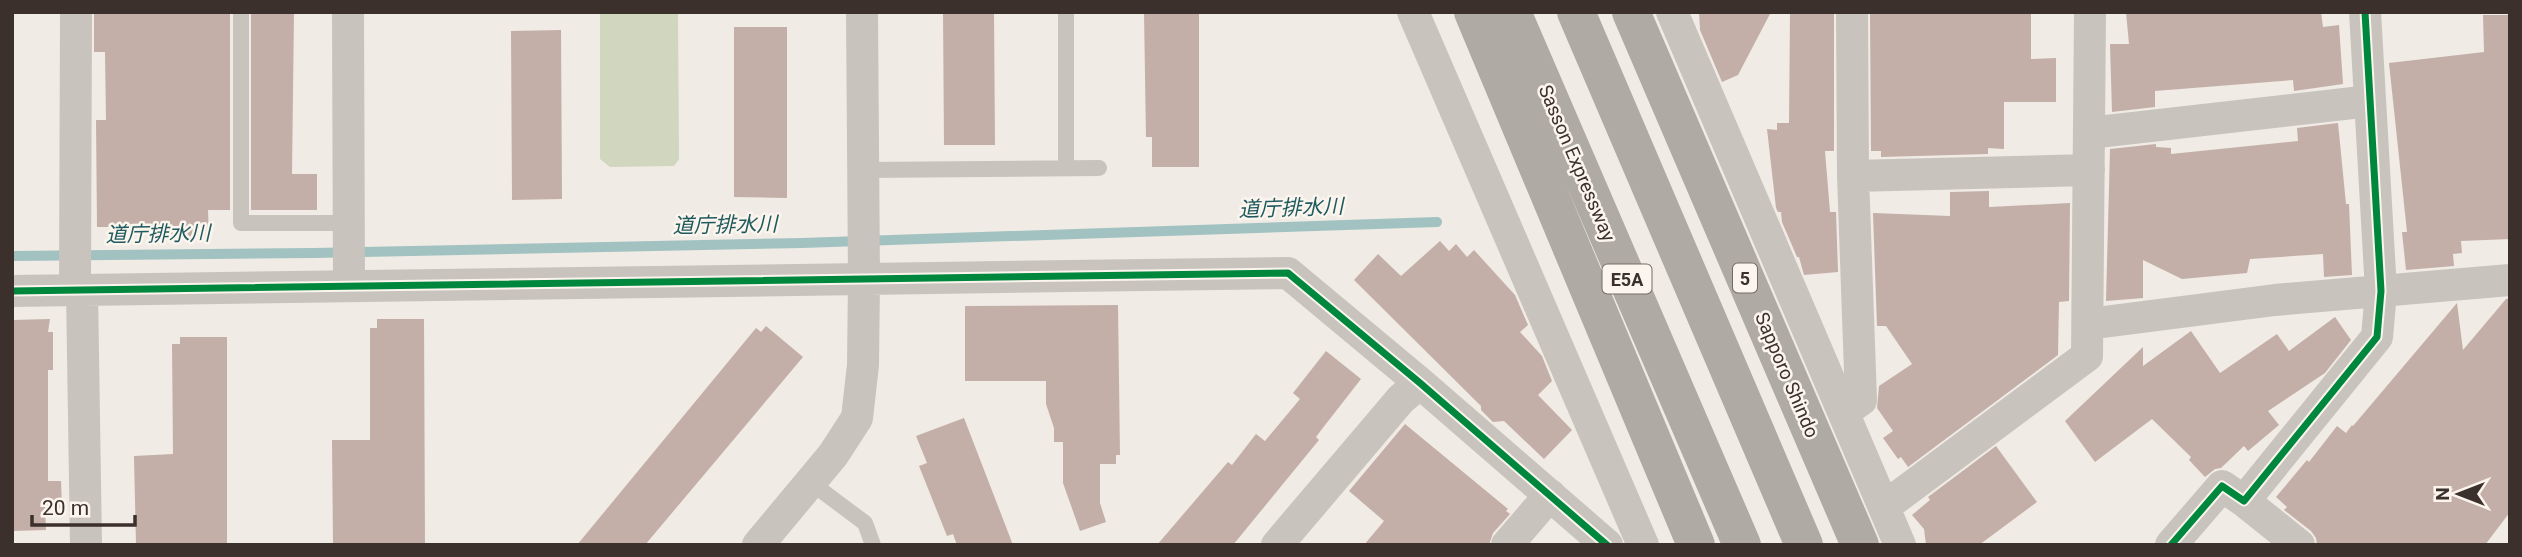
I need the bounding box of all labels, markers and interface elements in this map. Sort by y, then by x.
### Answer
street label: Sasson Expressway [1534,81,1620,245]
water label: 道庁排水川 [1238,194,1346,222]
water label: 道庁排水川 [672,212,780,238]
water label: 道庁排水川 [105,221,213,247]
road number: E5A [1602,264,1652,293]
road number: 5 [1733,264,1757,292]
street label: Sapporo Shindo [1750,309,1824,441]
north arrow [2424,459,2494,529]
scale bar [32,484,135,528]
text: N [2431,487,2454,501]
text: 20 m [42,496,89,520]

